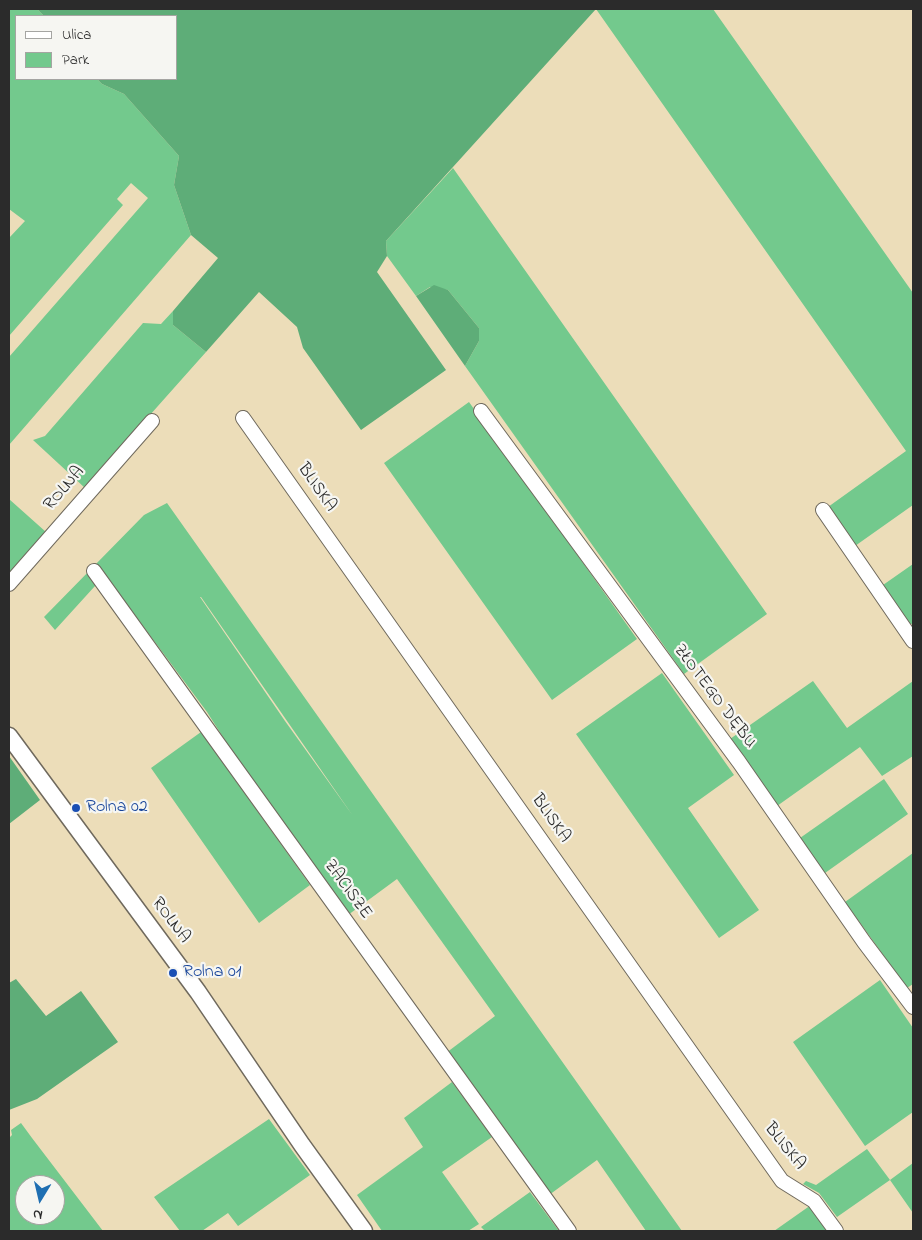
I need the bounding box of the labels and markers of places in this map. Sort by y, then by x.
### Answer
place label: Rolna 02 [86,797,148,819]
marker: Rolna 02 [70,802,82,814]
place label: Rolna 01 [183,962,241,984]
marker: Rolna 01 [167,967,179,979]

